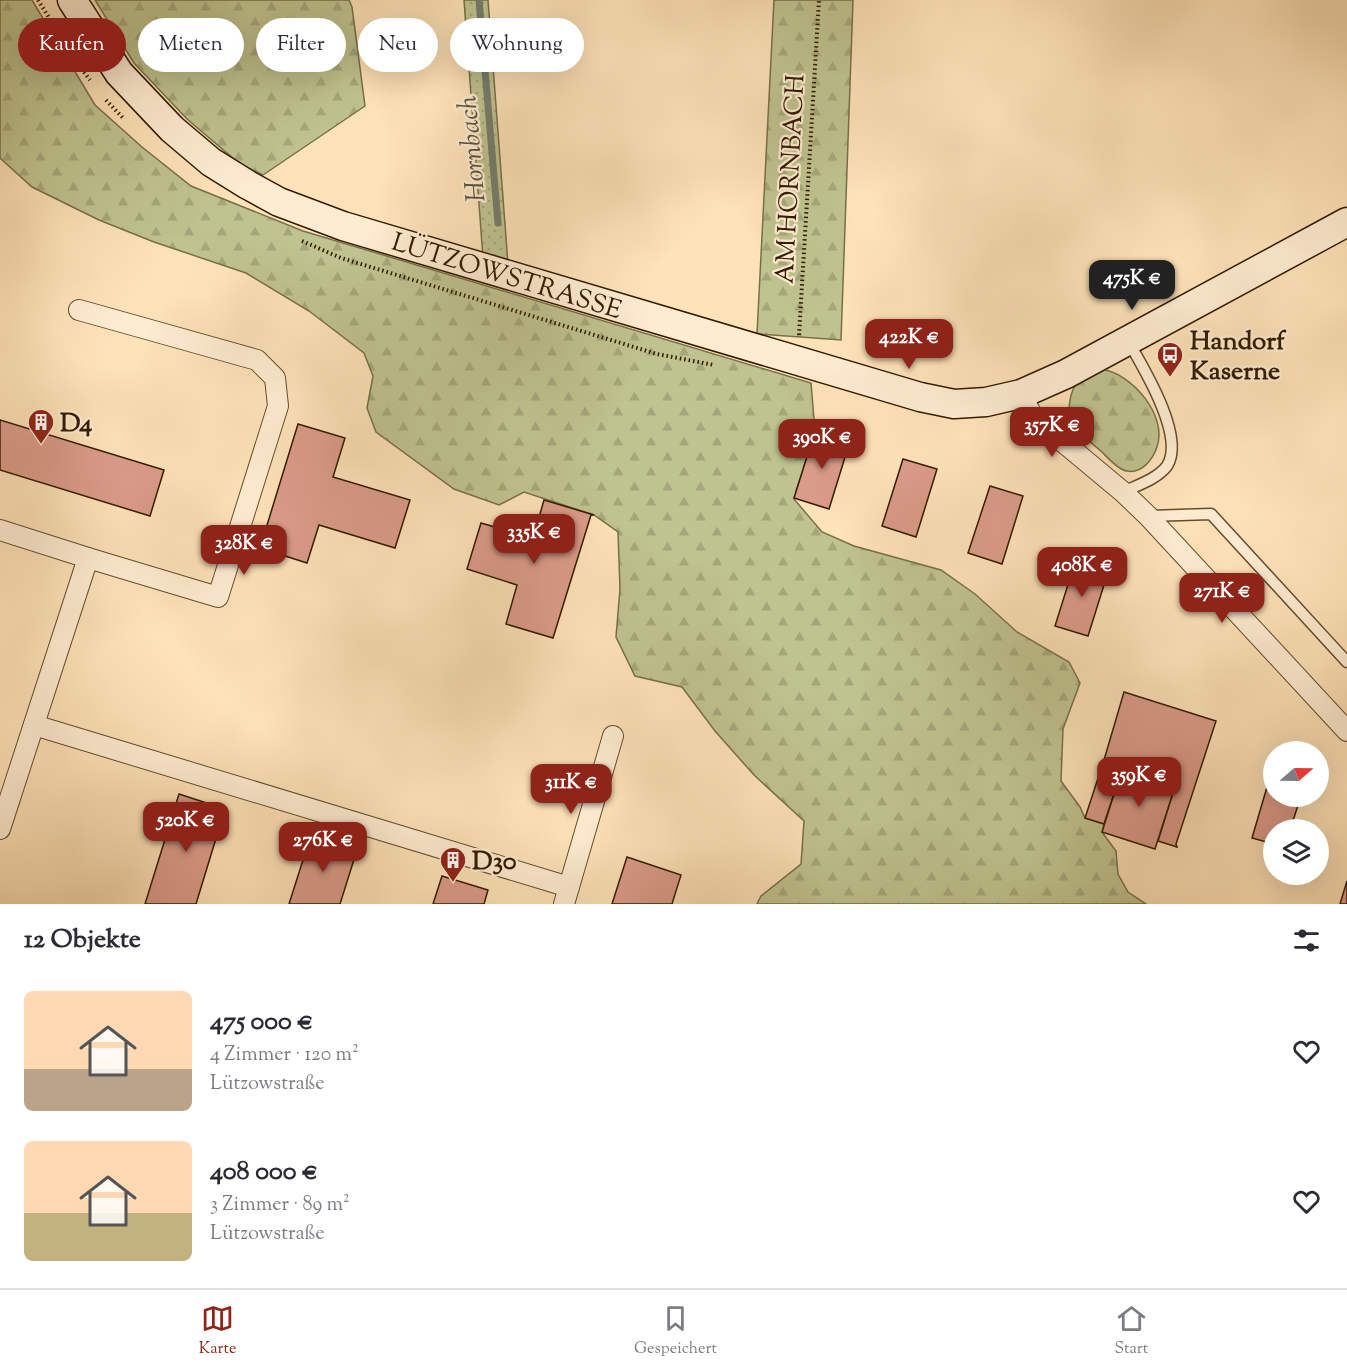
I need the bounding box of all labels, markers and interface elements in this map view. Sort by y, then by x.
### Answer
chip: Kaufen [18,18,126,72]
chip: Mieten [138,18,244,72]
chip: Filter [256,18,346,72]
chip: Neu [358,18,438,72]
chip: Wohnung [450,18,584,72]
street label: AM HORNBACH [768,73,815,285]
water label: Hornbach [449,94,498,203]
street label: LÜTZOWSTRASSE [387,225,626,330]
pin: 475K € [1083,260,1181,311]
text: 475K € [1103,265,1161,294]
pin: 422K € [860,319,958,370]
text: 422K € [879,324,939,353]
place label: Handorf Kaserne [1190,324,1287,391]
bus stop icon: Handorf Kaserne [1155,340,1185,378]
place label: D4 [60,406,92,443]
building icon: D4 [26,407,56,445]
pin: 357K € [1003,407,1101,458]
text: 357K € [1024,412,1080,441]
pin: 390K € [773,419,871,470]
text: 390K € [792,424,852,453]
pin: 335K € [485,514,583,565]
text: 335K € [507,519,561,548]
pin: 328K € [195,525,293,576]
text: 328K € [215,530,273,559]
pin: 408K € [1033,547,1131,598]
text: 408K € [1051,552,1113,581]
pin: 271K € [1173,573,1271,624]
text: 271K € [1193,578,1251,607]
north arrow [1263,741,1329,807]
map controls [1263,741,1329,885]
pin: 359K € [1090,757,1188,808]
text: 359K € [1111,762,1167,791]
pin: 311K € [522,764,620,815]
text: 311K € [545,769,597,798]
pin: 520K € [137,802,235,853]
text: 520K € [157,807,215,836]
button: layers [1263,819,1329,885]
pin: 276K € [274,822,372,873]
text: 276K € [293,827,353,856]
place label: D30 [472,844,517,881]
building icon: D30 [438,845,468,883]
text: 12 Objekte [24,922,141,959]
icon: filters [1290,924,1323,957]
text: 475 000 € [210,1004,313,1041]
icon: home [72,1015,144,1087]
icon: heart [1290,1035,1323,1068]
text: 4 Zimmer · 120 m² [210,1041,359,1070]
text: Lützowstraße [210,1070,325,1099]
text: 408 000 € [210,1154,318,1191]
icon: home [72,1165,144,1237]
icon: heart [1290,1185,1323,1218]
text: 3 Zimmer · 89 m² [210,1191,350,1220]
text: Lützowstraße [210,1220,325,1249]
tab: Karte [199,1302,236,1361]
tab: Gespeichert [634,1302,717,1361]
tab: Start [1115,1302,1148,1361]

